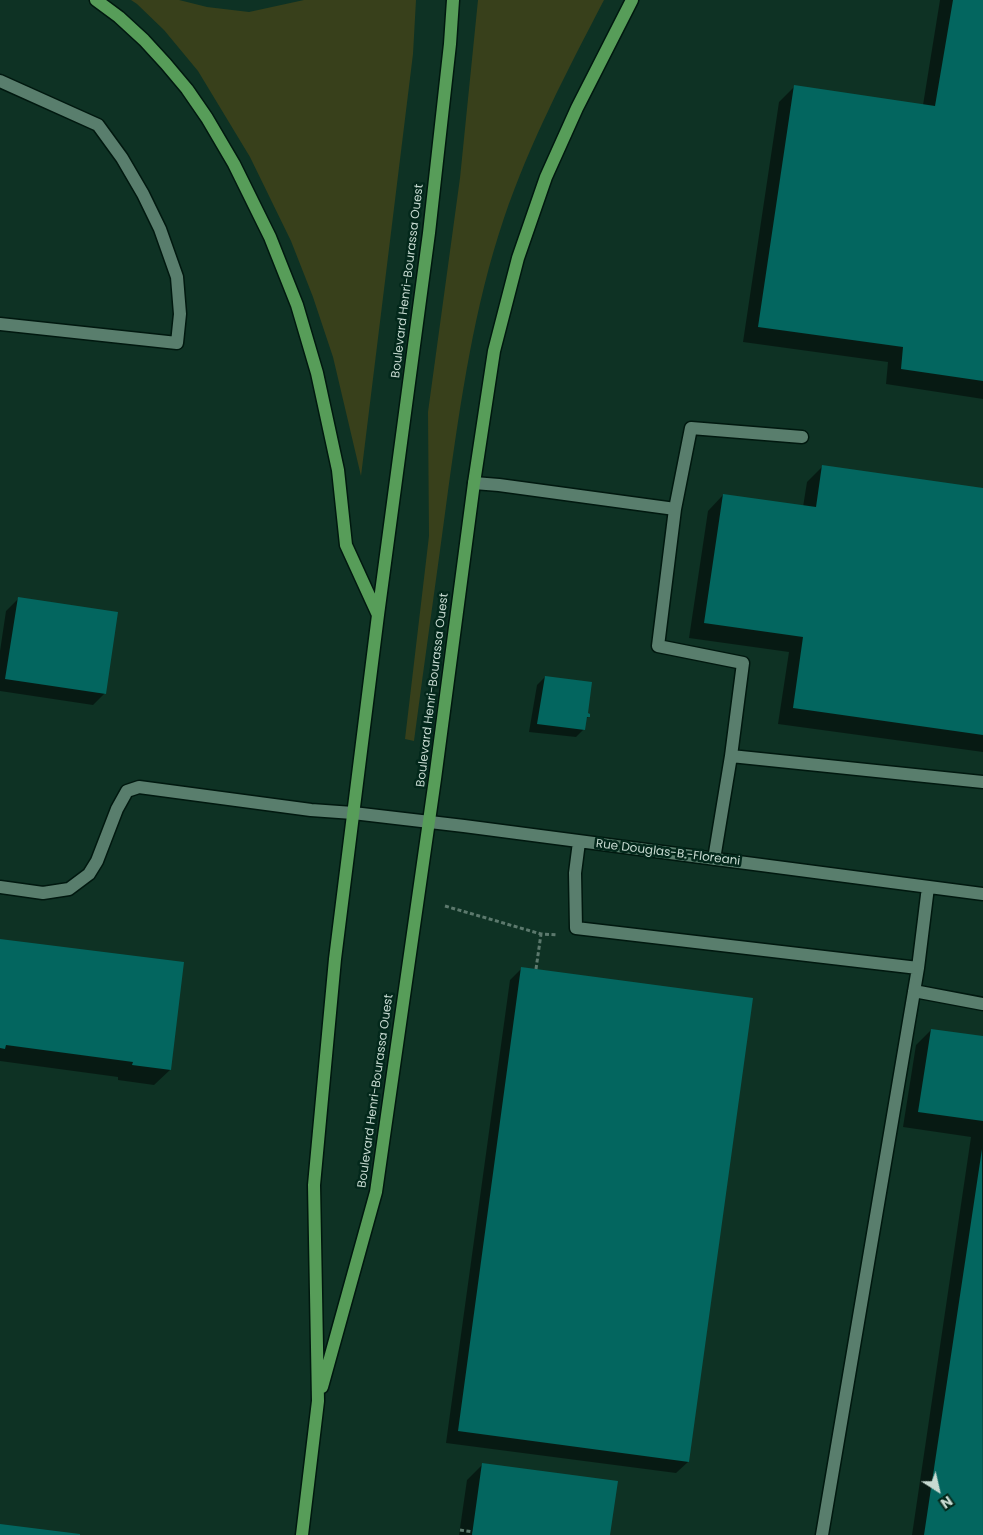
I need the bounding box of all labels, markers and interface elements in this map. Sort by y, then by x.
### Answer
street label: Boulevard Henri-Bourassa Ouest [389,183,427,379]
street label: Boulevard Henri-Bourassa Ouest [414,592,452,788]
street label: Rue Douglas-B.-Floreani [595,837,741,869]
street label: Boulevard Henri-Bourassa Ouest [355,993,397,1189]
north arrow [913,1465,963,1515]
text: N [937,1491,957,1513]

